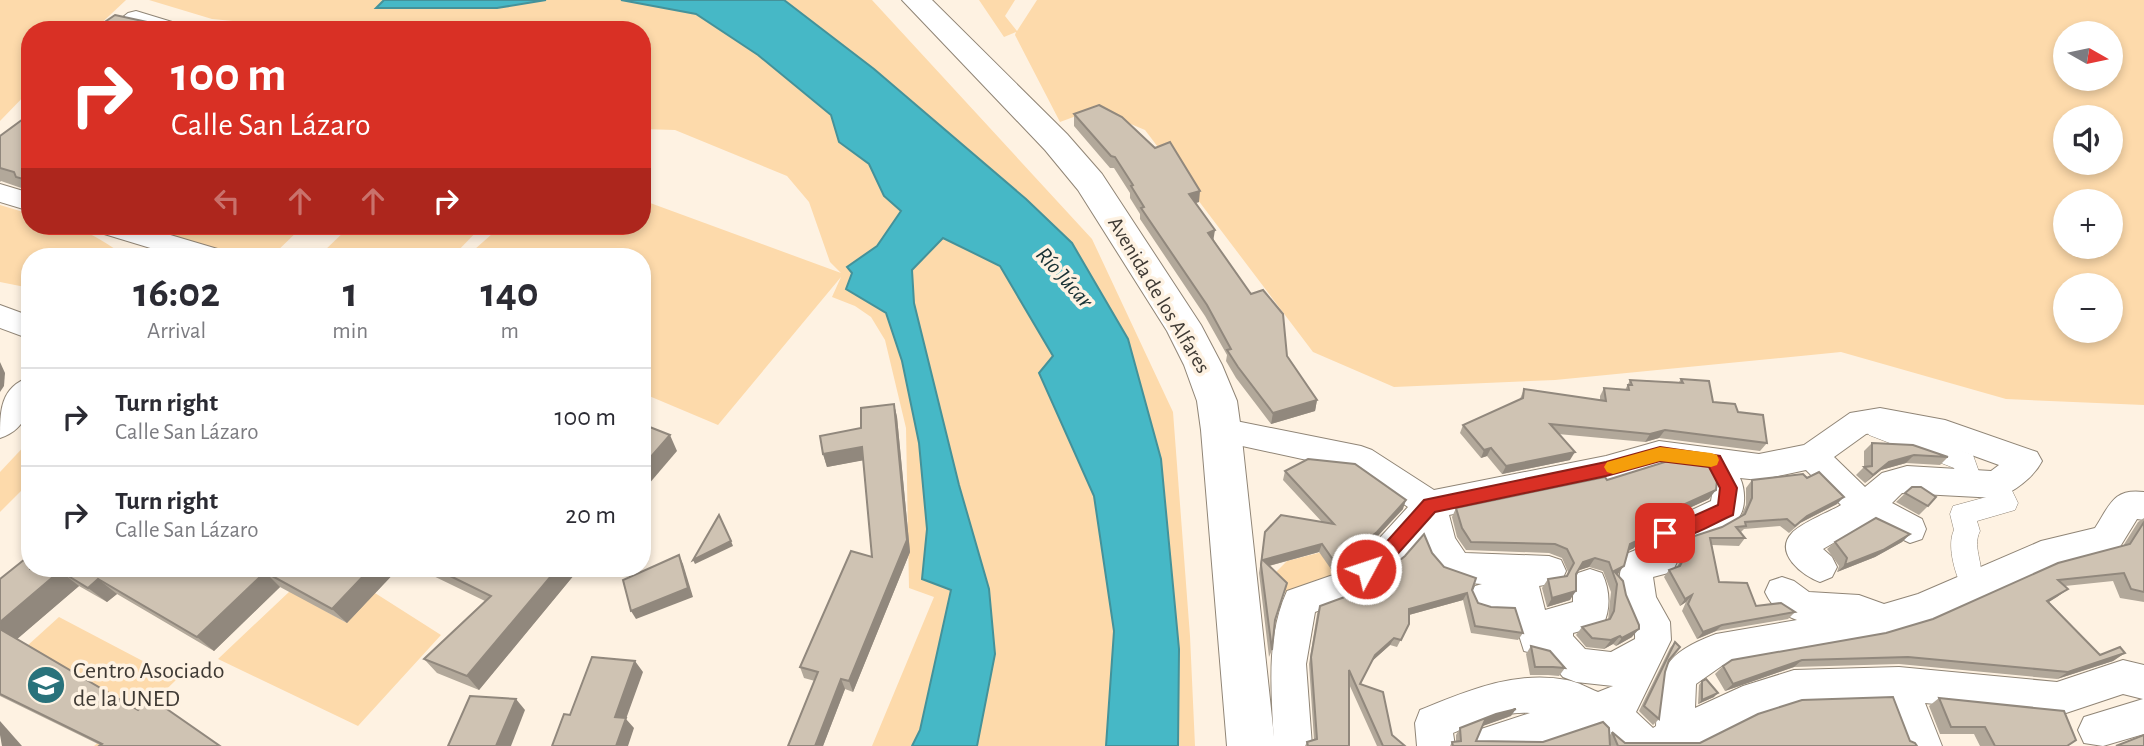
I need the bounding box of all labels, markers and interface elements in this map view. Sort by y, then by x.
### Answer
north arrow [2053,21,2123,91]
map controls [2053,21,2123,343]
icon: right [56,49,147,140]
text: 100 m [171,51,287,100]
button: sound [2053,105,2123,175]
text: Calle San Lázaro [171,109,371,141]
icon: left [208,182,246,220]
icon: ahead [281,182,319,220]
icon: ahead [354,182,392,220]
icon: right [427,182,465,220]
button: + [2053,189,2123,259]
street label: Avenida de los Alfares [1104,213,1214,377]
water label: Río Júcar [1031,243,1097,313]
text: 16:02 [133,272,220,314]
text: 1 [343,272,358,314]
text: 140 [481,272,539,314]
button: − [2053,273,2123,343]
text: Arrival [147,320,206,343]
text: min [332,320,368,343]
text: m [500,320,519,343]
text: Turn right [115,390,218,416]
icon: right [56,398,94,436]
text: 100 m [555,404,616,430]
text: Calle San Lázaro [115,421,259,444]
text: Turn right [115,488,218,514]
icon: right [56,496,94,534]
text: 20 m [565,502,616,528]
pin [1635,503,1695,563]
icon: arrive [1646,514,1684,552]
text: Calle San Lázaro [115,519,259,542]
position arrow [1329,532,1403,606]
place label: Centro Asociado de la UNED [73,659,224,711]
school or university icon: Centro Asociado de la UNED [25,664,67,706]

